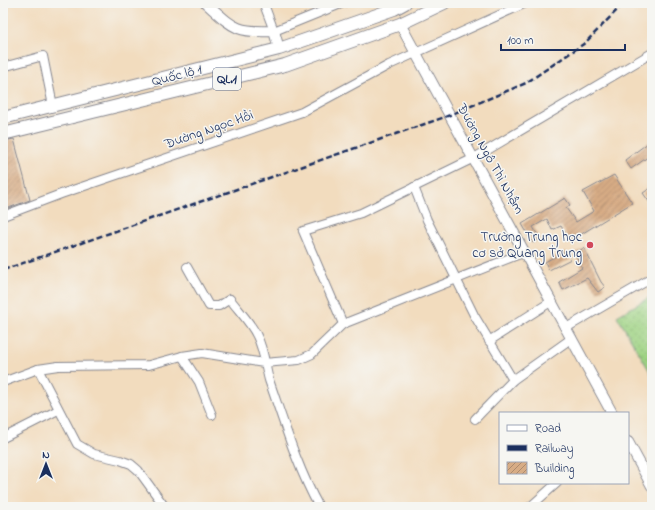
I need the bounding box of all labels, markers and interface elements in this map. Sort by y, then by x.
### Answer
scale bar [501,26,625,52]
text: 100 m [507,32,534,50]
street label: Quốc lộ 1 [150,60,205,92]
road number: QL.1 [213,68,241,90]
street label: Đường Ngô Thì Nhậm [450,99,529,219]
street label: Đường Ngọc Hồi [161,105,257,156]
place label: Trường Trung học cơ sở Quang Trung [472,227,583,265]
marker: Trường Trung học cơ sở Quang Trung [585,240,595,250]
legend [499,412,629,484]
text: Road [535,420,561,438]
text: Railway [535,440,574,459]
north arrow [26,444,66,484]
text: N [42,447,50,463]
text: Building [534,460,574,479]

